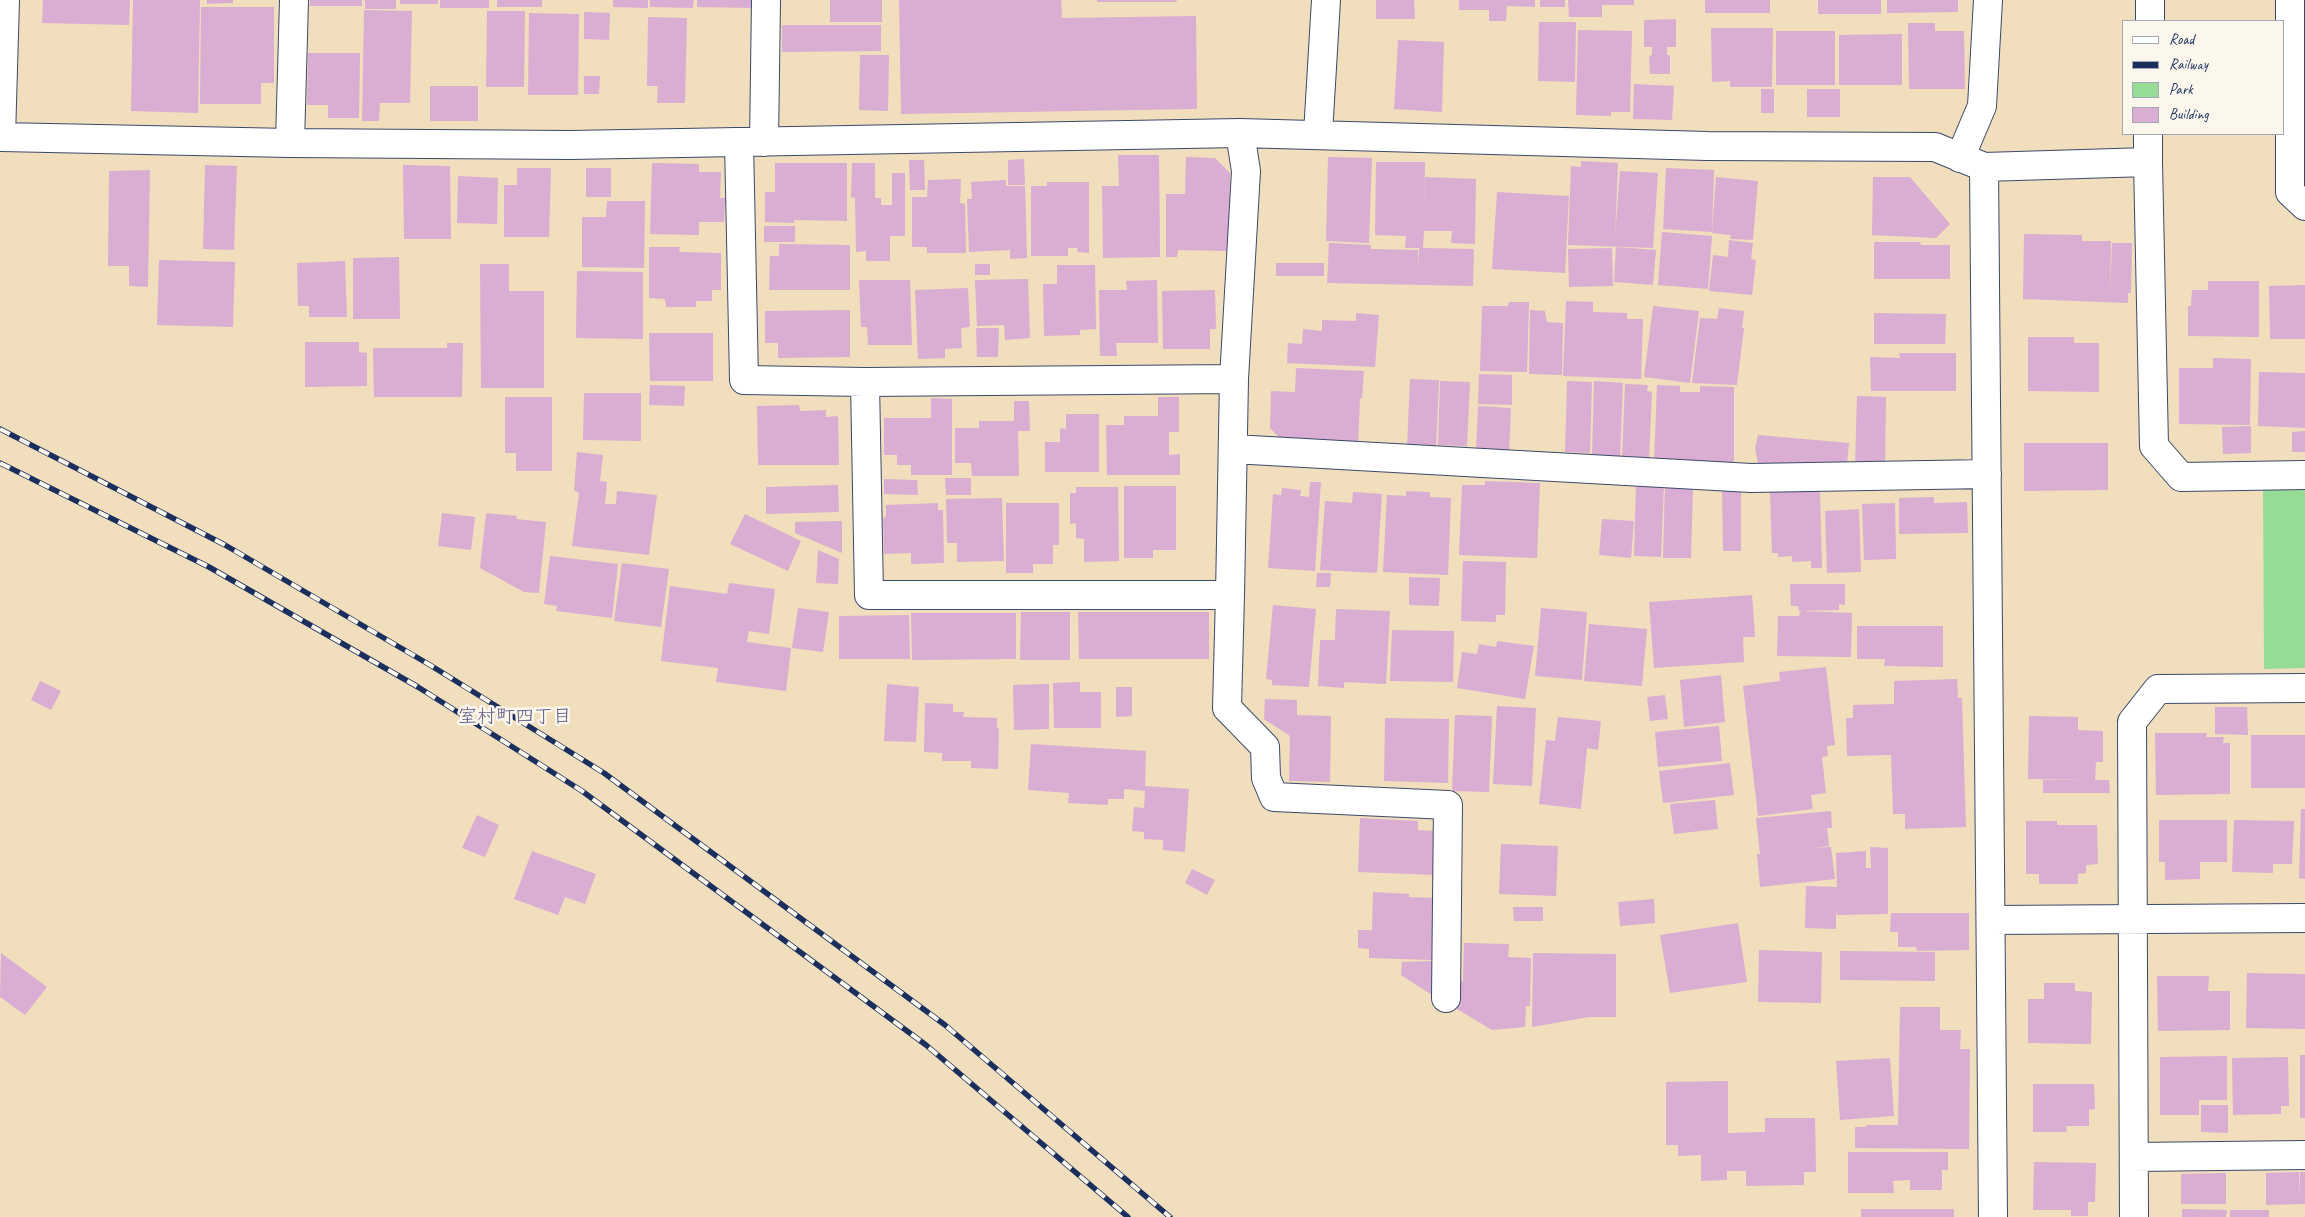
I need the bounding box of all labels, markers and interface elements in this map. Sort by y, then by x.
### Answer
legend [2122,20,2285,135]
text: Road [2169,30,2194,49]
text: Railway [2169,55,2208,74]
text: Park [2169,80,2193,99]
text: Building [2169,105,2208,124]
district label: 室村町四丁目 [458,706,572,728]

